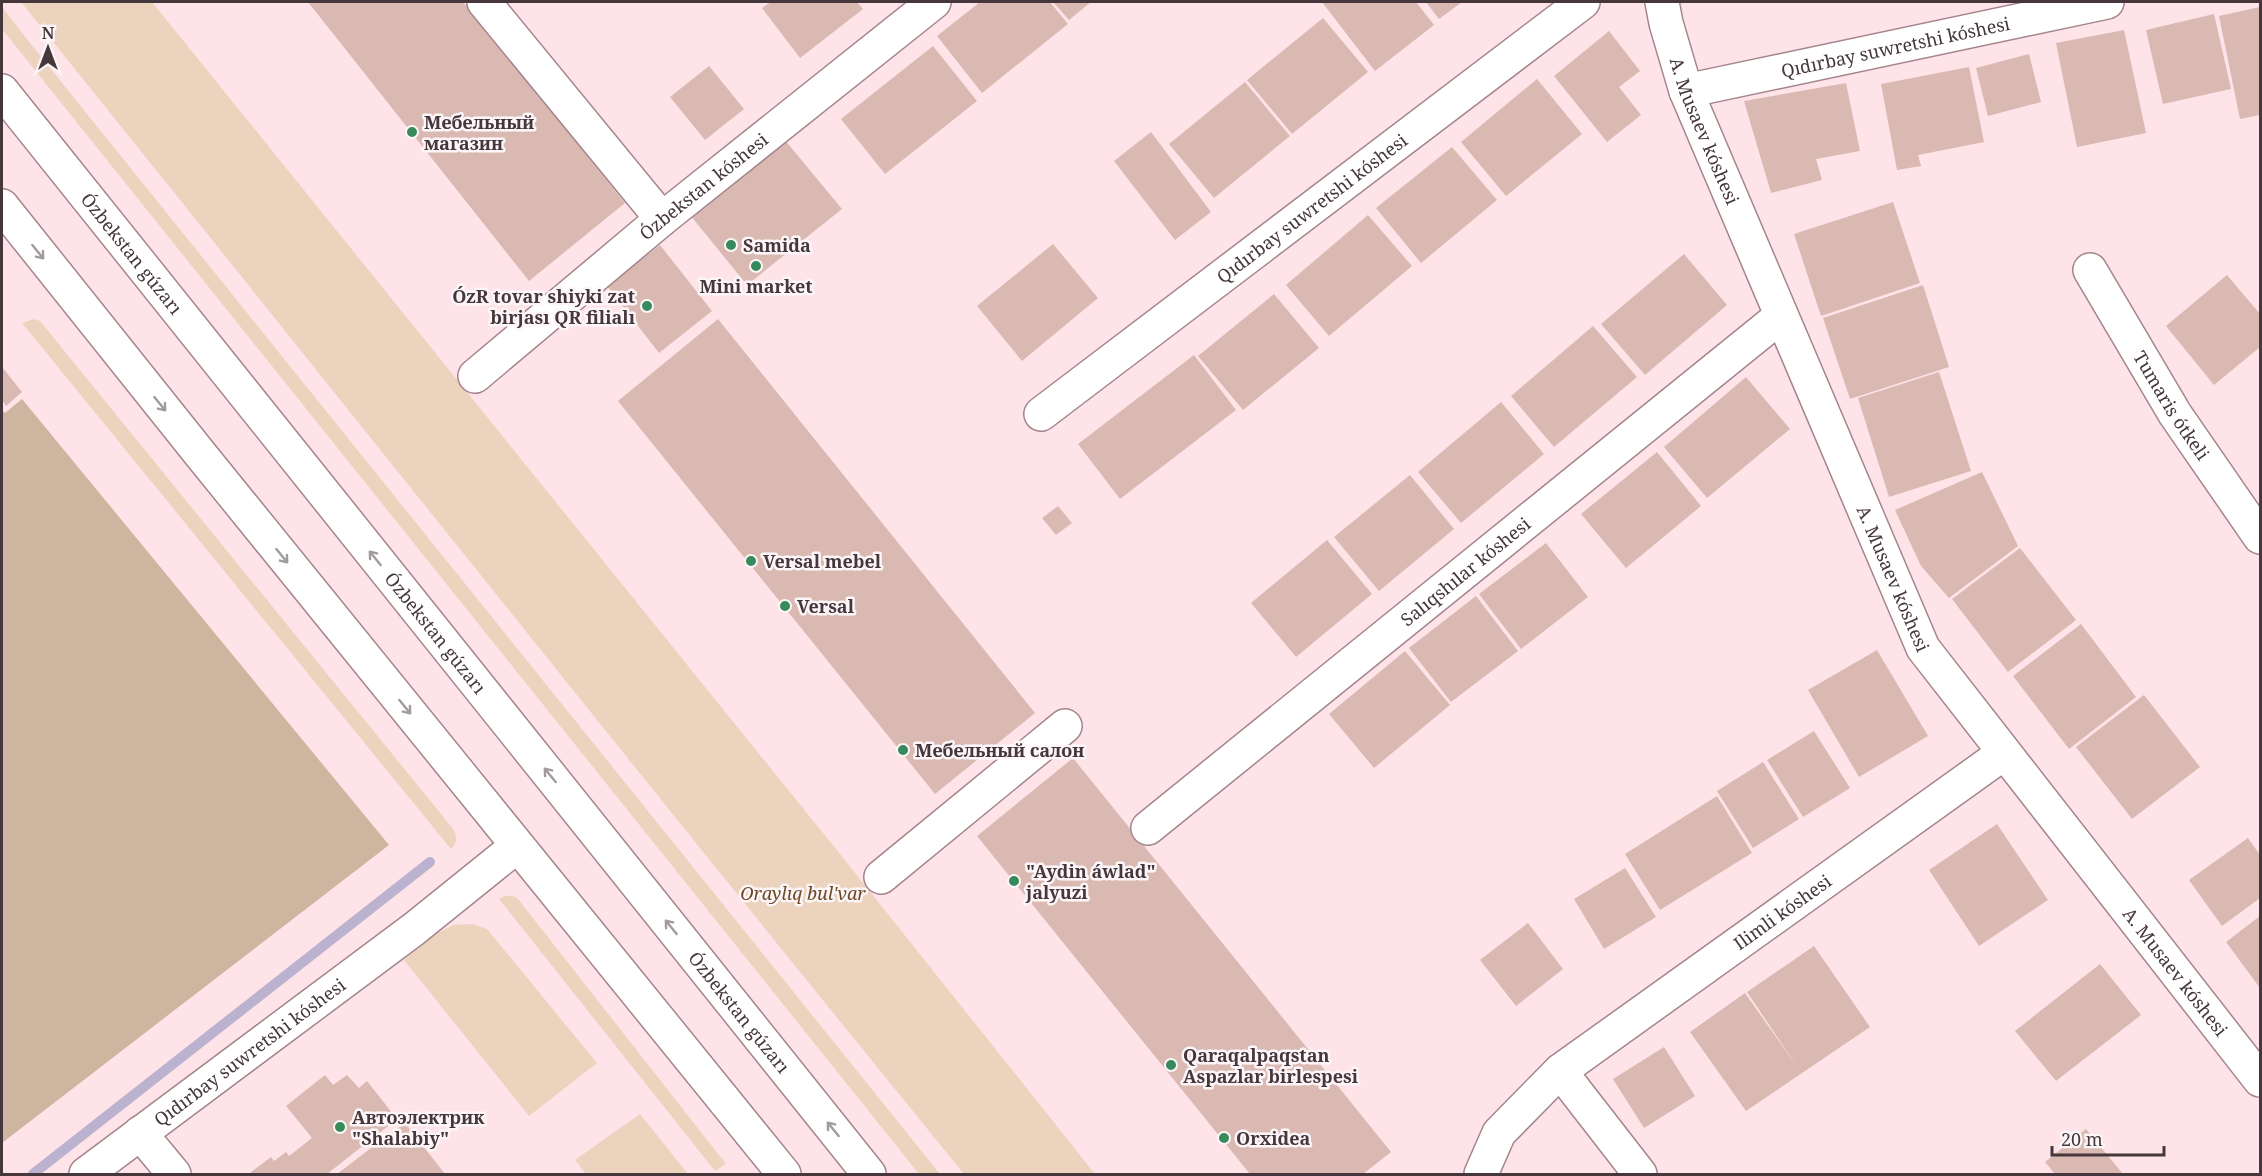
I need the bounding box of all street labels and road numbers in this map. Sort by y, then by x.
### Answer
street label: Qıdırbay suwretshi kóshesi [1779,11,2012,83]
street label: A. Musaev kóshesi [1665,54,1745,208]
street label: Ózbekstan kóshesi [634,127,773,245]
street label: Qıdırbay suwretshi kóshesi [1212,128,1412,288]
street label: Ózbekstan gúzarı [76,188,188,319]
street label: Tumaris ótkeli [2128,346,2215,465]
street label: A. Musaev kóshesi [1852,502,1935,656]
street label: Salıqshılar kóshesi [1395,512,1535,631]
street label: Ózbekstan gúzarı [380,567,492,699]
street label: Ilimli kóshesi [1729,869,1836,955]
street label: A. Musaev kóshesi [2118,902,2233,1041]
street label: Ózbekstan gúzarı [683,946,796,1078]
street label: Qıdırbay suwretshi kóshesi [149,972,350,1131]

